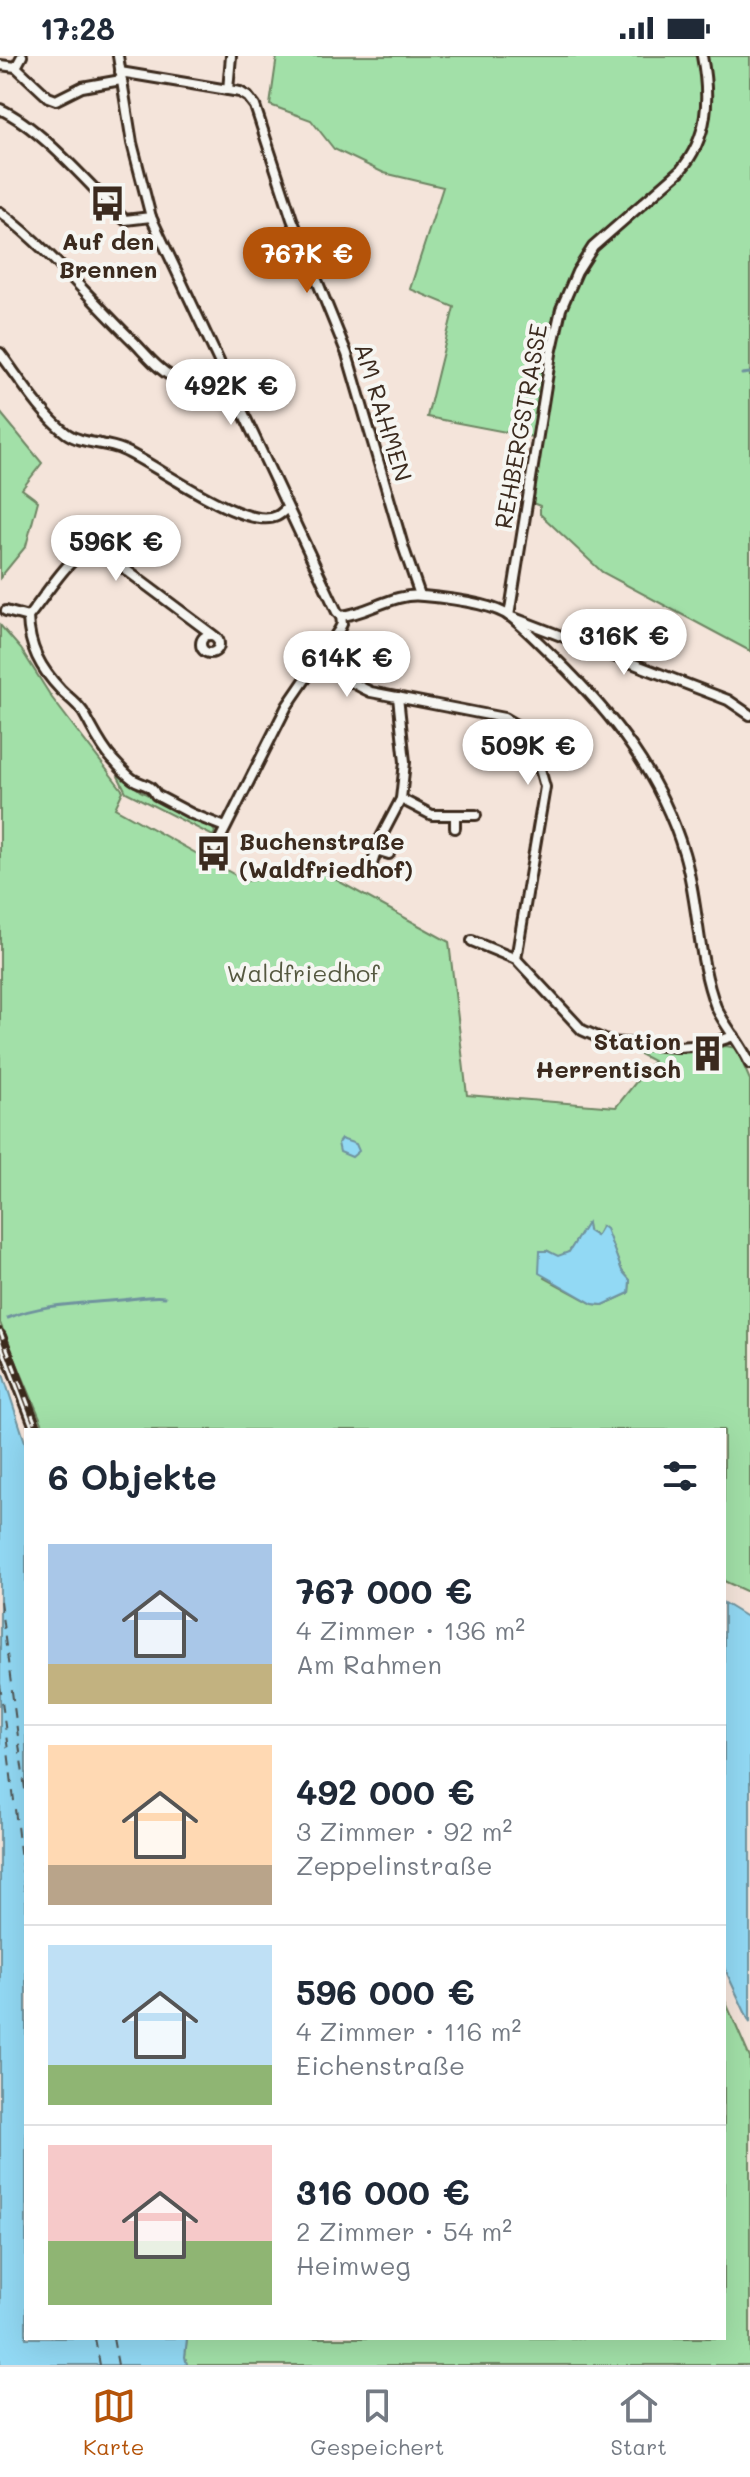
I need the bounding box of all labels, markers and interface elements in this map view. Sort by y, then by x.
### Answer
text: 17:28 [40,8,115,48]
bus stop icon: Auf den Brennen [89,184,127,222]
place label: Auf den Brennen [59,225,157,284]
pin: 767K € [242,227,372,295]
text: 767K € [261,236,353,270]
street label: REHBERGSTRASSE [487,321,553,531]
street label: AM RAHMEN [348,339,420,485]
pin: 492K € [166,359,296,427]
text: 492K € [184,368,278,402]
pin: 596K € [51,515,181,583]
text: 596K € [69,524,163,558]
pin: 316K € [559,609,689,677]
text: 316K € [579,618,669,652]
pin: 614K € [282,631,412,699]
text: 614K € [301,640,393,674]
pin: 509K € [463,719,593,787]
text: 509K € [480,728,576,762]
place label: Buchenstraße (Waldfriedhof) [239,825,413,884]
bus stop icon: Buchenstraße (Waldfriedhof) [194,835,232,873]
park label: Waldfriedhof [226,957,380,988]
place label: Station Herrentisch [535,1025,681,1084]
building icon: Station Herrentisch [688,1035,726,1073]
text: 6 Objekte [48,1454,217,1499]
icon: filters [658,1454,702,1498]
text: 767 000 € [296,1568,472,1613]
icon: home [112,1576,208,1672]
text: 4 Zimmer · 136 m² [296,1613,525,1647]
text: Am Rahmen [296,1647,442,1681]
text: 492 000 € [296,1769,475,1814]
icon: home [112,1777,208,1873]
text: 3 Zimmer · 92 m² [296,1814,512,1848]
text: Zeppelinstraße [296,1848,493,1882]
text: 596 000 € [296,1969,475,2014]
icon: home [112,1977,208,2073]
text: 4 Zimmer · 116 m² [296,2014,521,2048]
text: Eichenstraße [296,2048,465,2082]
text: 316 000 € [296,2169,470,2214]
icon: home [112,2177,208,2273]
text: 2 Zimmer · 54 m² [296,2214,512,2248]
text: Heimweg [296,2248,411,2282]
tab: Karte [83,2384,144,2461]
tab: Gespeichert [310,2384,445,2461]
tab: Start [611,2384,667,2461]

